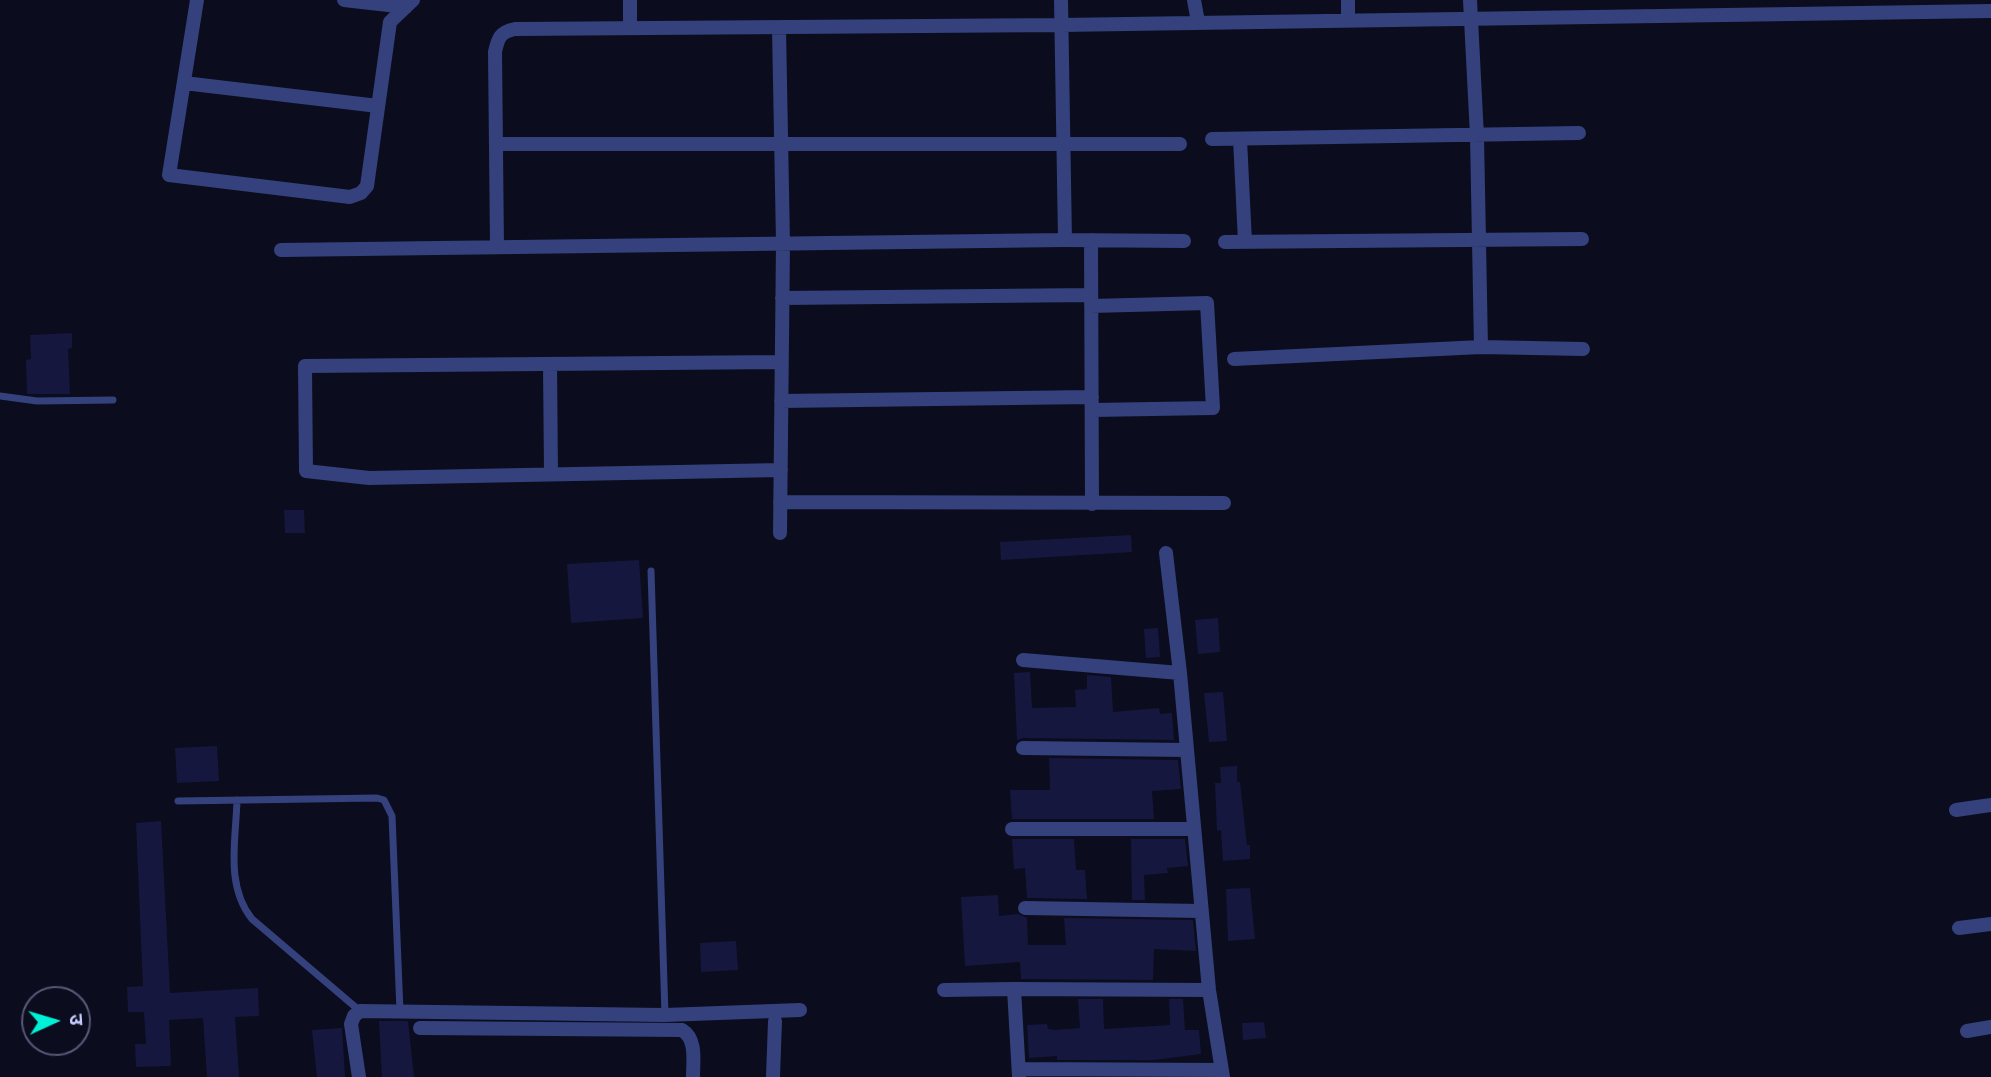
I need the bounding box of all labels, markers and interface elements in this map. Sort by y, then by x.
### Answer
north arrow [21,986,91,1056]
text: उ [66,1013,85,1026]

